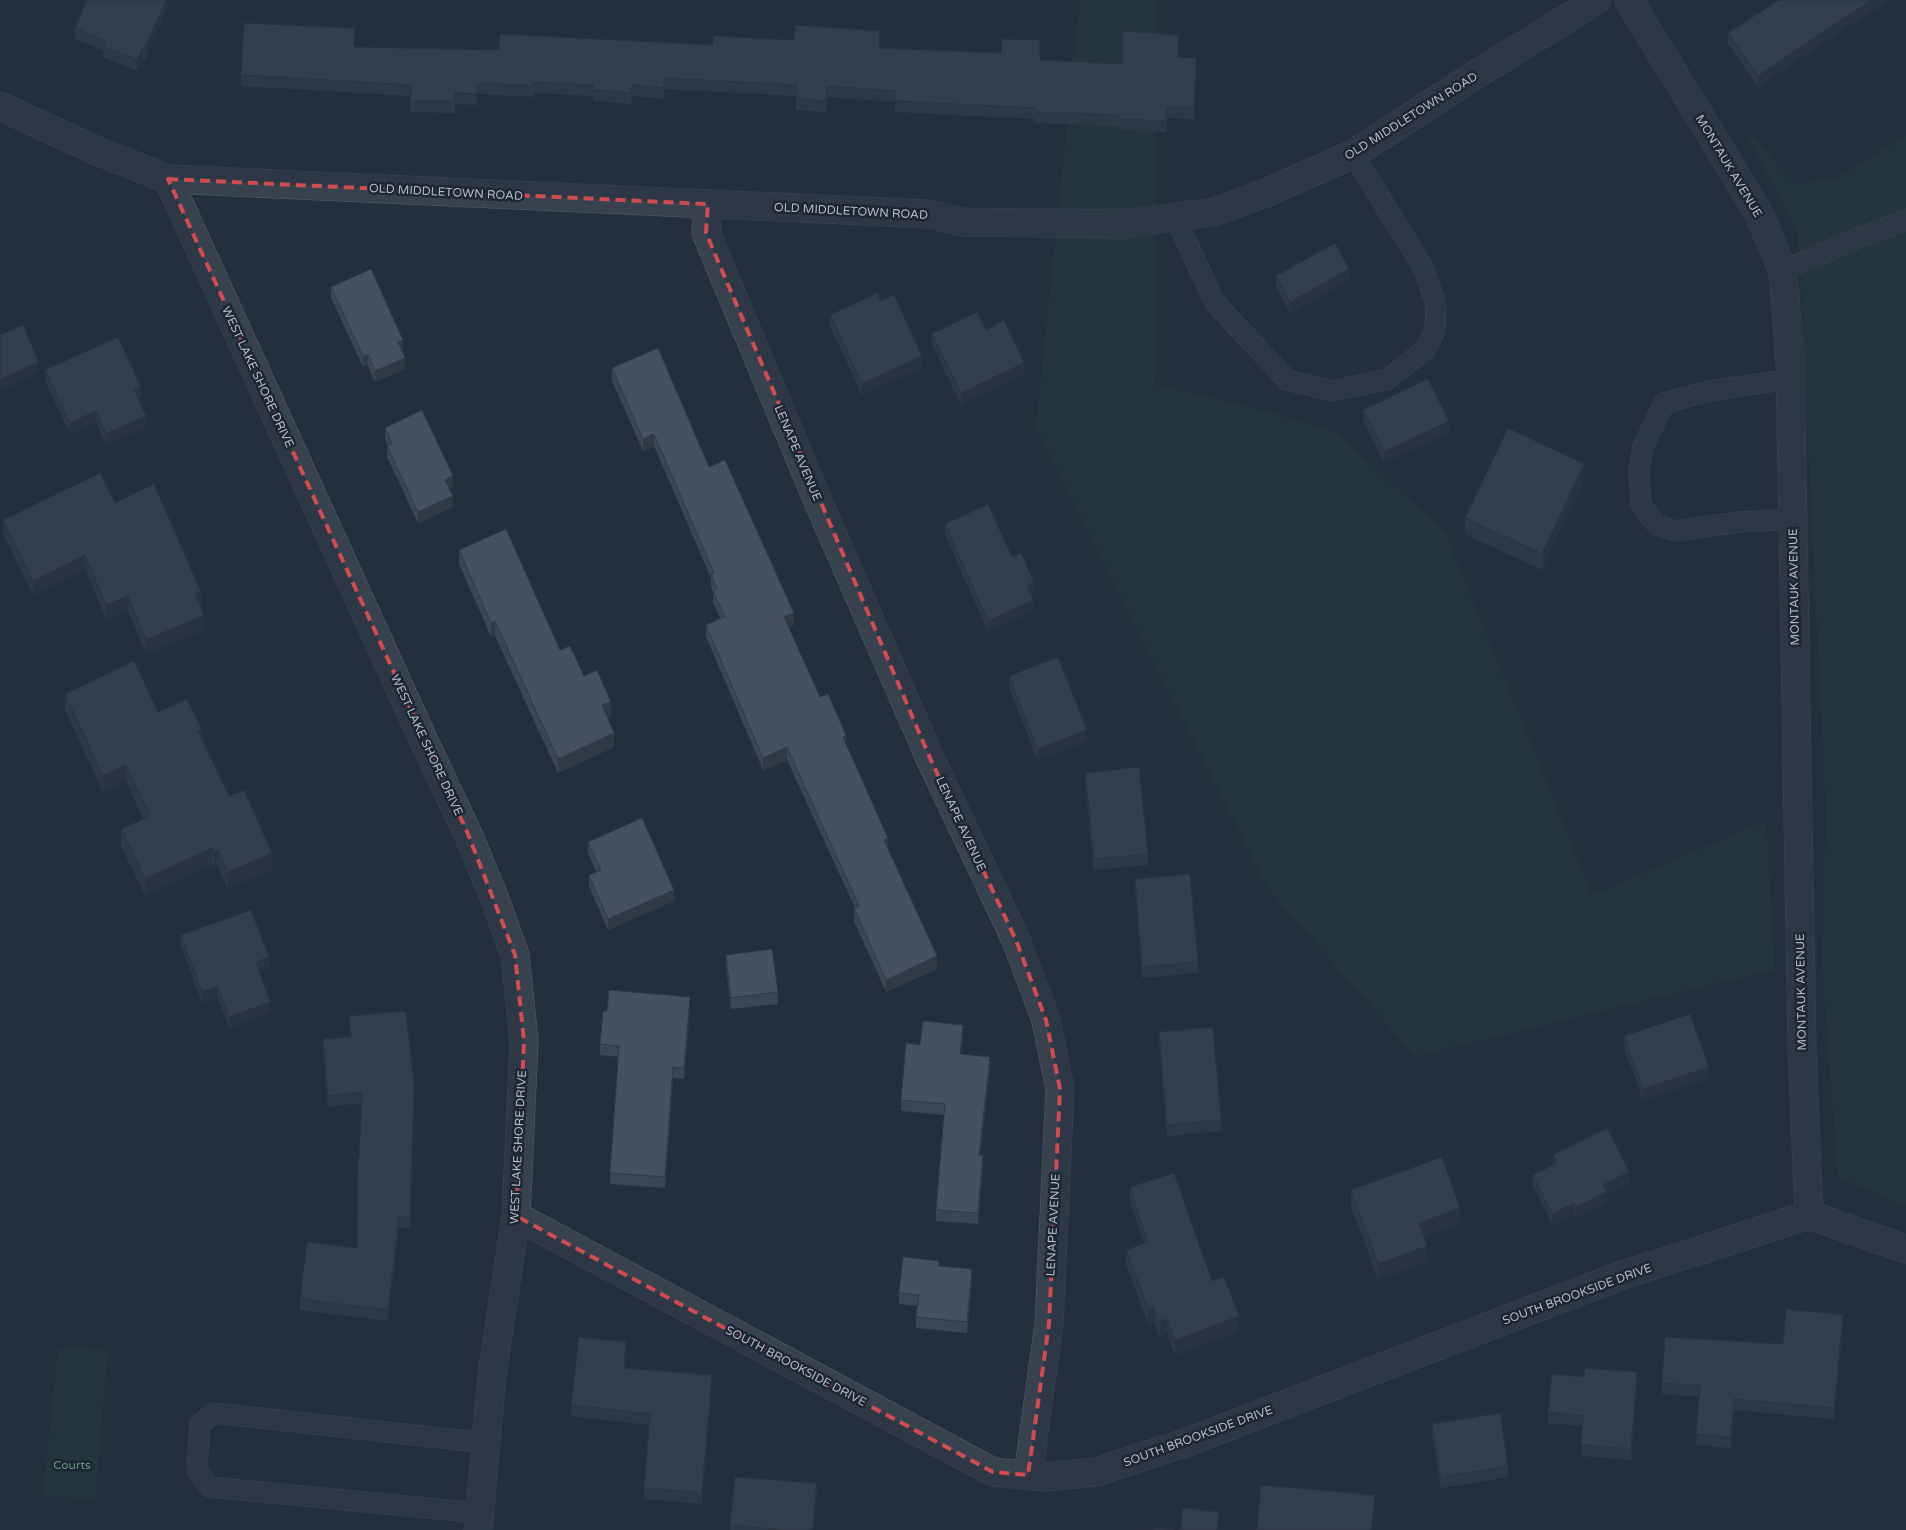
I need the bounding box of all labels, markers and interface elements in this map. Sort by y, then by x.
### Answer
street label: OLD MIDDLETOWN ROAD [1342,69,1480,163]
street label: MONTAUK AVENUE [1693,112,1765,220]
street label: OLD MIDDLETOWN ROAD [369,181,523,203]
street label: OLD MIDDLETOWN ROAD [774,200,928,222]
street label: WEST LAKE SHORE DRIVE [219,304,297,450]
street label: LENAPE AVENUE [771,403,825,503]
street label: MONTAUK AVENUE [1786,528,1802,646]
street label: WEST LAKE SHORE DRIVE [388,672,466,818]
street label: LENAPE AVENUE [933,774,989,874]
street label: MONTAUK AVENUE [1793,933,1809,1051]
street label: WEST LAKE SHORE DRIVE [507,1069,529,1224]
street label: LENAPE AVENUE [1043,1173,1063,1277]
street label: SOUTH BROOKSIDE DRIVE [1501,1260,1654,1328]
street label: SOUTH BROOKSIDE DRIVE [723,1323,869,1409]
street label: SOUTH BROOKSIDE DRIVE [1122,1402,1275,1470]
park label: Courts [53,1458,91,1472]

